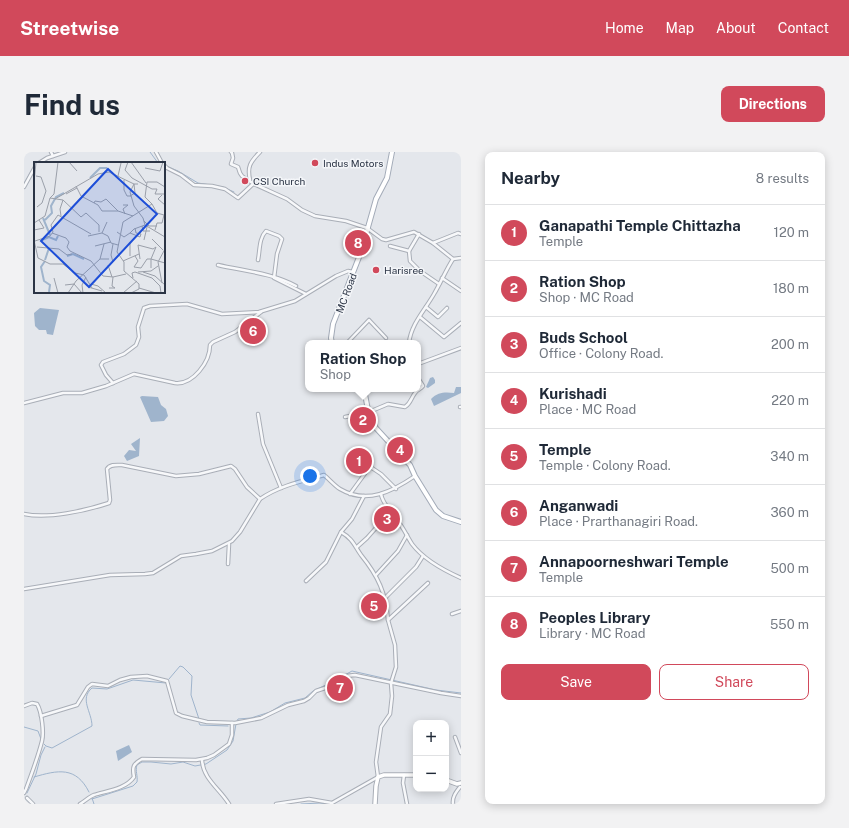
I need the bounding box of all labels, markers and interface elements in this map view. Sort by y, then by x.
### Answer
text: Streetwise [20,17,119,39]
text: Home [605,20,644,36]
text: Map [666,20,694,36]
text: About [716,20,756,36]
text: Contact [778,20,829,36]
button: Directions [721,86,825,122]
text: Find us [24,88,120,121]
place label: Indus Motors [323,157,383,169]
marker: Indus Motors [310,158,320,168]
inset map [34,162,165,293]
text: Nearby [501,168,560,188]
text: 8 results [756,171,809,186]
place label: CSI Church [253,175,306,187]
marker: CSI Church [240,176,250,186]
text: Ganapathi Temple Chittazha [539,217,741,234]
text: 1 [511,225,517,240]
text: 120 m [774,225,809,240]
pin: 8 [345,228,371,258]
text: Temple [539,234,583,249]
place label: Harisree [384,264,424,276]
marker: Harisree [371,265,381,275]
street label: MC Road [333,271,359,315]
text: Ration Shop [539,273,626,290]
text: 2 [510,281,518,296]
text: 180 m [773,281,809,296]
text: Shop · MC Road [539,290,634,305]
pin: 6 [240,316,266,346]
text: Buds School [539,329,628,346]
text: 3 [510,337,518,352]
text: 200 m [771,337,809,352]
popup [305,340,421,392]
text: Office · Colony Road. [539,346,663,361]
text: Ration Shop [320,350,406,367]
text: Shop [320,367,351,382]
text: Kurishadi [539,385,607,402]
text: 4 [510,393,518,408]
text: 220 m [771,393,809,408]
text: Place · MC Road [539,402,636,417]
pin: 2 [350,405,376,435]
pin: 4 [387,435,413,465]
text: Temple [539,441,591,458]
pin: 1 [346,446,372,476]
text: 5 [510,449,518,464]
text: 340 m [770,449,809,464]
text: Temple · Colony Road. [539,458,671,473]
your location [300,466,320,486]
text: Anganwadi [539,497,618,514]
pin: 3 [374,504,400,534]
text: 6 [510,505,518,520]
text: 360 m [771,505,809,520]
text: Place · Prarthanagiri Road. [539,514,698,529]
text: Annapoorneshwari Temple [539,553,729,570]
text: 7 [510,561,518,576]
text: 500 m [770,561,809,576]
text: Temple [539,570,583,585]
pin: 5 [361,591,387,621]
text: Peoples Library [539,609,650,626]
text: 8 [510,617,518,632]
text: 550 m [770,617,809,632]
text: Library · MC Road [539,626,645,641]
button: Save [501,664,651,700]
button: Share [659,664,809,700]
pin: 7 [327,673,353,703]
map controls [413,720,449,792]
button: + [413,720,449,756]
button: − [413,756,449,792]

